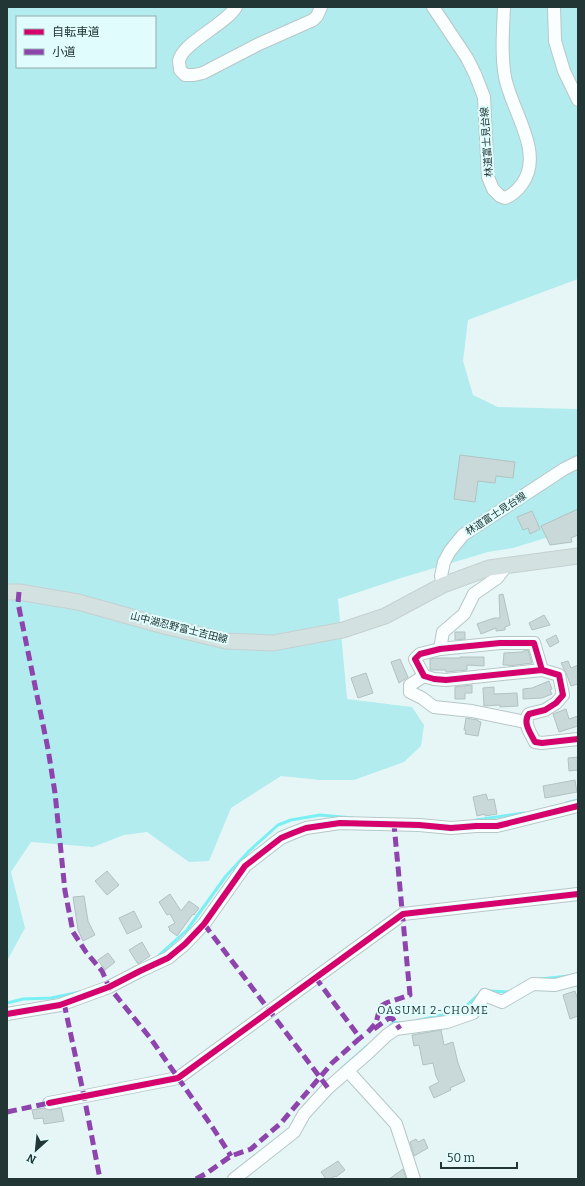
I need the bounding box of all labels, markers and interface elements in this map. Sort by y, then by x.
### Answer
legend [16,16,156,68]
text: 自転車道 [52,25,100,39]
text: 小道 [52,45,76,59]
street label: 林道富士見台線 [479,107,495,177]
street label: 林道富士見台線 [463,490,529,538]
street label: 山中湖忍野富士吉田線 [129,610,229,646]
district label: OASUMI 2-CHOME [377,1004,489,1017]
north arrow [16,1130,56,1170]
scale bar [441,1144,517,1170]
text: N [25,1151,38,1166]
text: 50 m [447,1151,476,1165]

